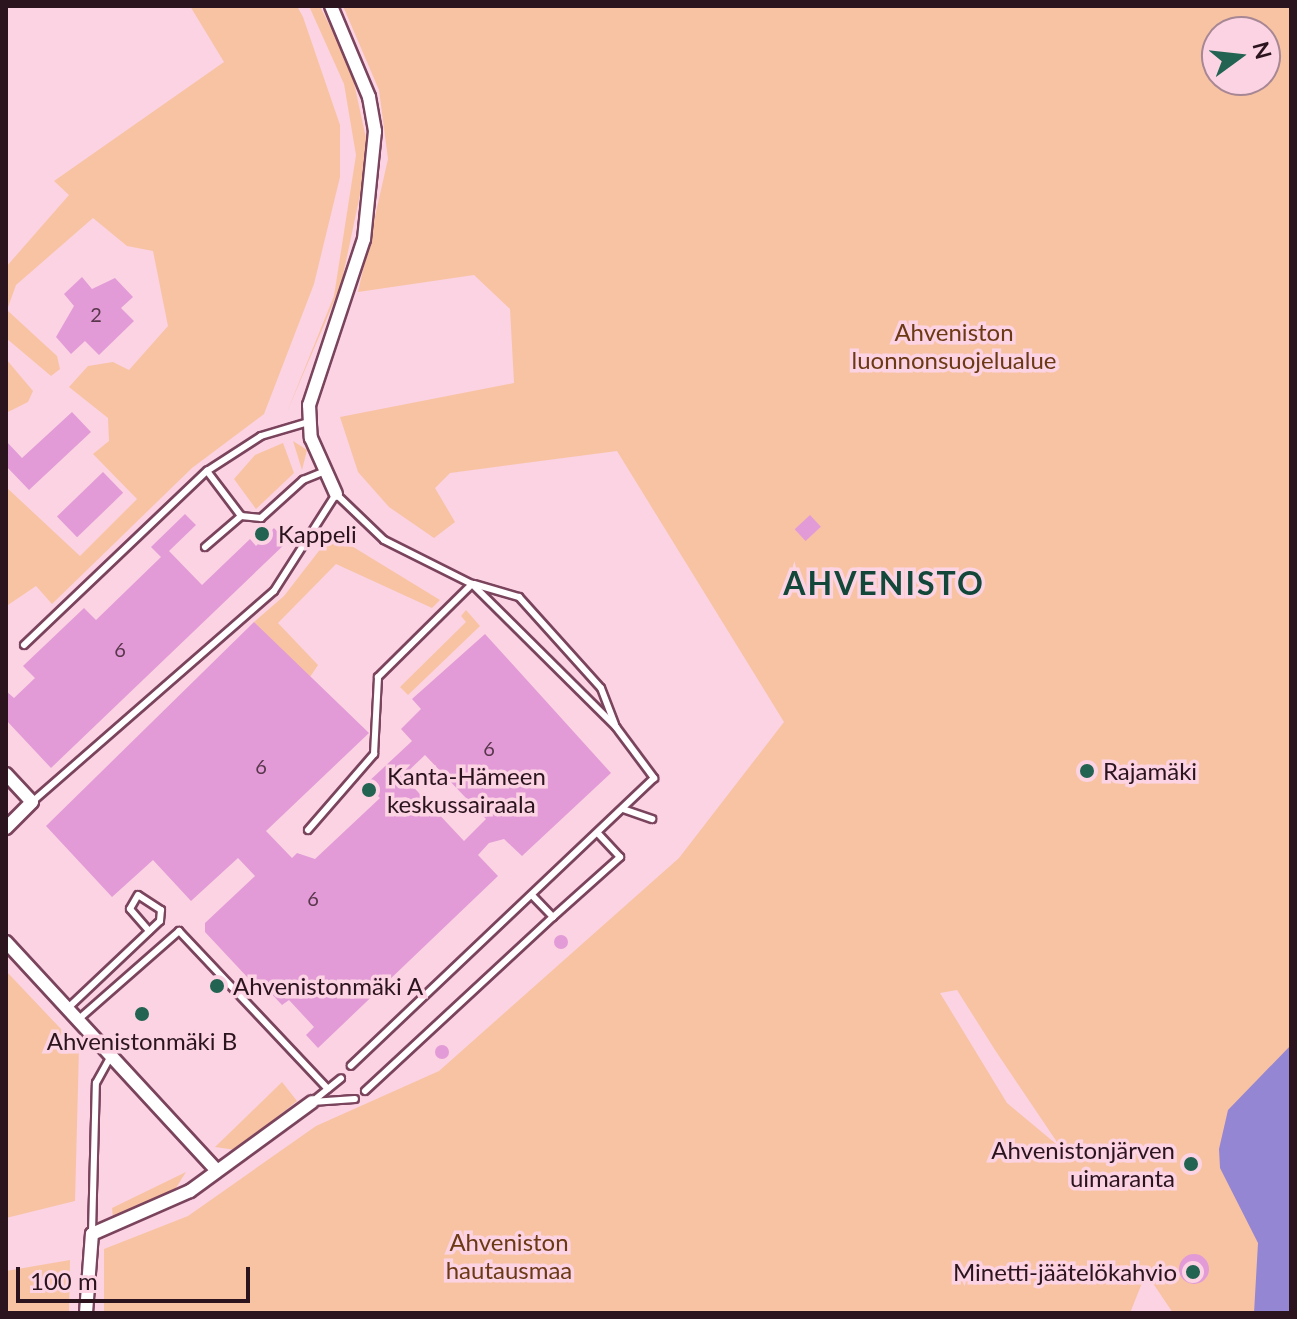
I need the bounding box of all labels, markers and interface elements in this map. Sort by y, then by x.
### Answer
north arrow [1201,16,1281,96]
text: N [1247,38,1278,62]
house number: 2 [90,302,102,326]
park label: Ahveniston luonnonsuojelualue [852,318,1056,374]
place label: Kappeli [278,520,357,548]
marker: Kappeli [253,525,271,543]
district label: AHVENISTO [783,564,985,602]
house number: 6 [114,637,126,661]
house number: 6 [483,736,495,760]
house number: 6 [255,754,267,778]
place label: Rajamäki [1103,757,1197,785]
place label: Kanta-Hämeen keskussairaala [387,762,546,818]
marker: Rajamäki [1078,762,1096,780]
marker: Kanta-Hämeen keskussairaala [358,779,380,801]
house number: 6 [307,886,319,910]
place label: Ahvenistonmäki A [233,972,424,1000]
marker: Ahvenistonmäki A [208,977,226,995]
marker: Ahvenistonmäki B [133,1005,151,1023]
place label: Ahvenistonmäki B [47,1027,237,1055]
place label: Ahvenistonjärven uimaranta [991,1136,1175,1192]
marker: Ahvenistonjärven uimaranta [1182,1155,1200,1173]
park label: Ahveniston hautausmaa [446,1228,572,1284]
scale bar [20,1251,254,1301]
place label: Minetti-jäätelökahvio [953,1258,1177,1286]
marker: Minetti-jäätelökahvio [1184,1263,1202,1281]
text: 100 m [30,1266,98,1295]

